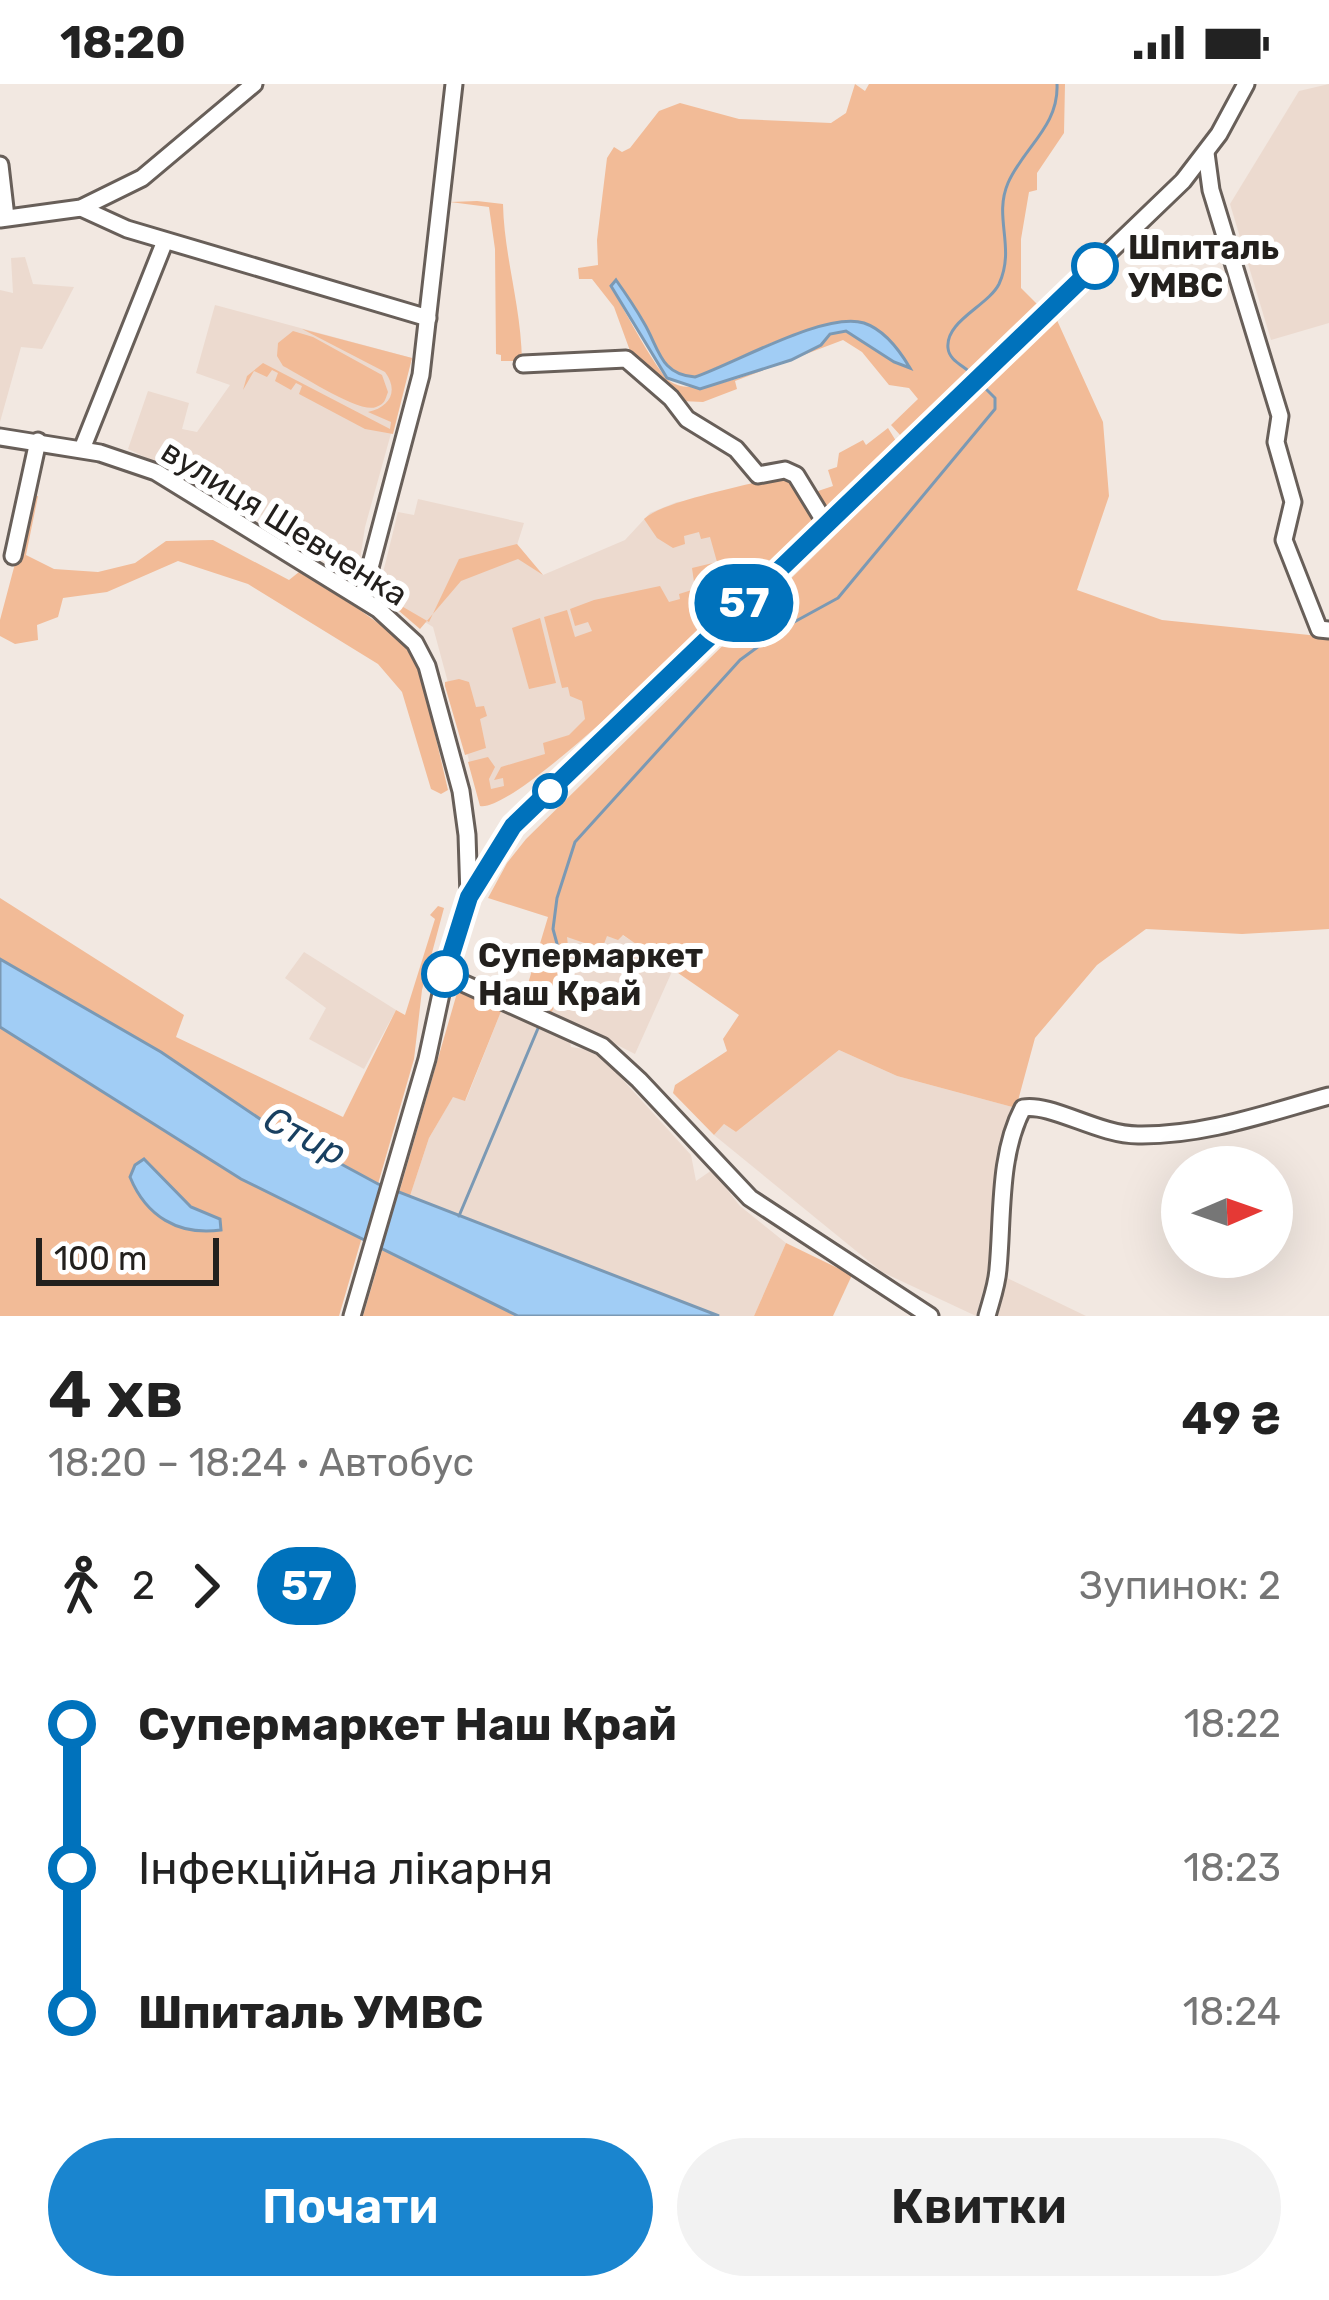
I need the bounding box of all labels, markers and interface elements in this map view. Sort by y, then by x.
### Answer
text: 18:20 [60,16,186,69]
place label: Шпиталь УМВС [1128,228,1279,305]
marker: Шпиталь УМВС [1073,244,1117,288]
street label: вулиця Шевченка [155,431,415,614]
line badge: 57 [690,564,798,642]
text: 57 [718,578,770,628]
unlabelled marker [534,775,566,807]
place label: Супермаркет Наш Край [478,936,703,1013]
marker: Супермаркет Наш Край [423,952,467,996]
water label: Стир [257,1097,353,1174]
north arrow [1161,1146,1293,1278]
map controls [1161,1146,1293,1278]
scale bar [36,1232,219,1285]
text: 100 m [54,1239,147,1278]
text: 4 хв [48,1355,184,1434]
text: 49 ₴ [1181,1392,1281,1445]
text: 18:20 – 18:24 · Автобус [48,1440,474,1486]
icon: walk [48,1553,114,1619]
icon: forward [173,1553,239,1619]
text: 57 [281,1561,332,1611]
text: 2 [132,1563,155,1609]
text: Зупинок: 2 [1079,1563,1281,1609]
text: Супермаркет Наш Край [138,1698,677,1751]
text: 18:22 [1184,1701,1281,1747]
text: Інфекційна лікарня [138,1842,553,1895]
text: 18:23 [1183,1845,1281,1891]
text: Шпиталь УМВС [138,1986,483,2039]
text: 18:24 [1183,1989,1281,2035]
button: Почати [48,2138,653,2276]
button: Квитки [677,2138,1281,2276]

